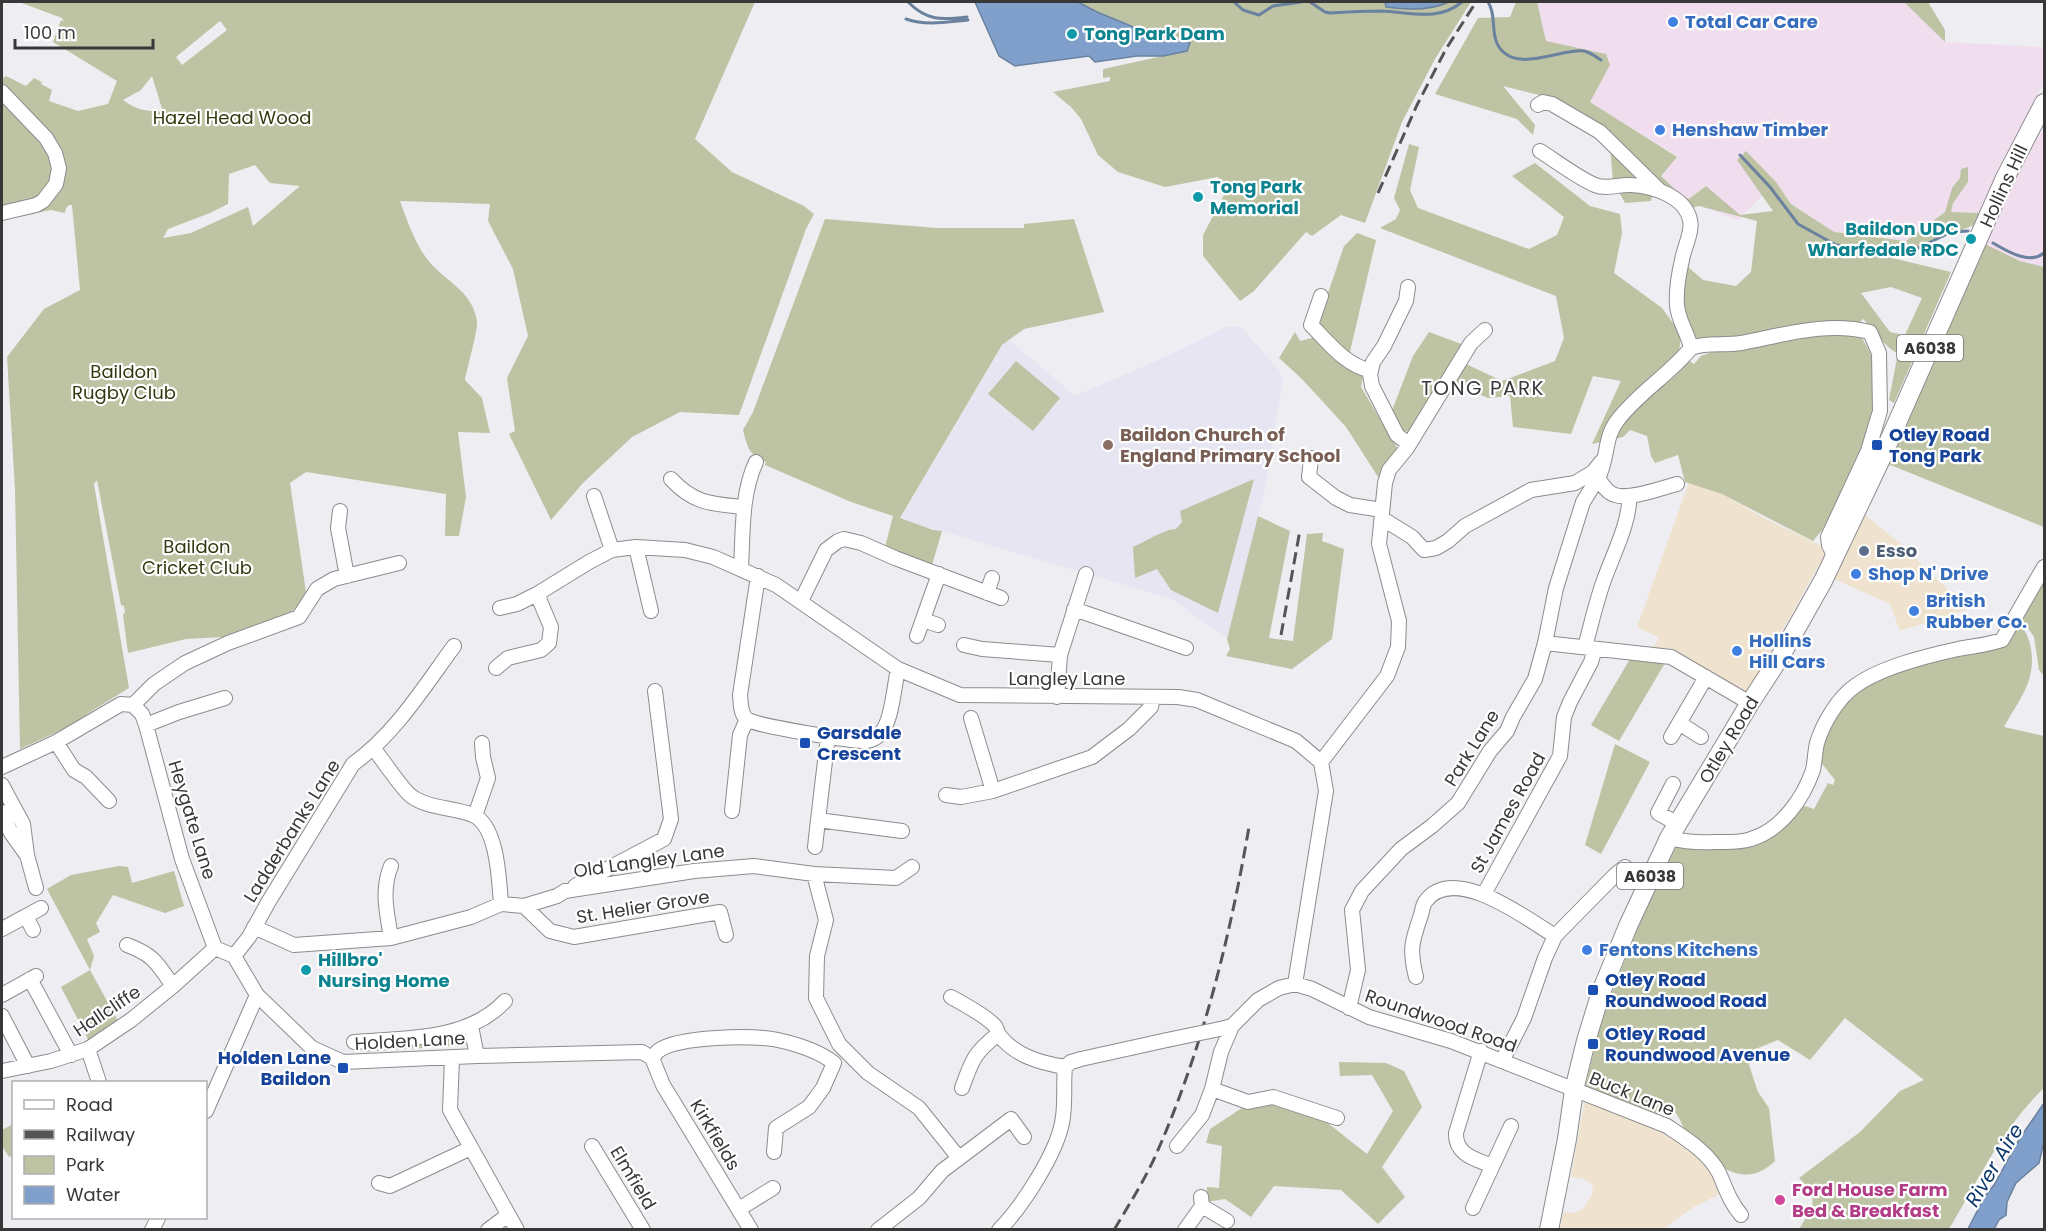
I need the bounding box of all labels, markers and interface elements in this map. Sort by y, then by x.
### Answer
place label: Total Car Care [1685,9,1818,34]
scale bar [15,12,153,50]
marker: Total Car Care [1666,15,1680,29]
text: 100 m [24,20,76,45]
place label: Tong Park Dam [1084,21,1225,46]
marker: Tong Park Dam [1065,27,1079,41]
park label: Hazel Head Wood [153,105,311,130]
place label: Henshaw Timber [1672,117,1828,142]
marker: Henshaw Timber [1653,123,1667,137]
street label: Hollins Hill [1973,140,2034,231]
place label: Tong Park Memorial [1210,174,1303,220]
marker: Tong Park Memorial [1191,190,1205,204]
place label: Baildon UDC Wharfedale RDC [1807,216,1959,262]
marker: Baildon UDC Wharfedale RDC [1964,232,1978,246]
road number: A6038 [1897,335,1963,361]
park label: Baildon Rugby Club [72,359,176,405]
district label: TONG PARK [1421,374,1545,402]
place label: Baildon Church of England Primary School [1120,422,1341,468]
place label: Otley Road Tong Park [1889,422,1990,468]
marker: Baildon Church of England Primary School [1101,438,1115,452]
marker: Otley Road Tong Park [1870,438,1884,452]
park label: Baildon Cricket Club [142,534,252,580]
place label: Esso [1876,538,1917,563]
marker: Esso [1857,544,1871,558]
place label: Shop N' Drive [1868,561,1989,586]
marker: Shop N' Drive [1849,567,1863,581]
place label: British Rubber Co. [1926,588,2027,634]
marker: British Rubber Co. [1907,604,1921,618]
place label: Hollins Hill Cars [1749,628,1826,674]
marker: Hollins Hill Cars [1730,644,1744,658]
street label: Langley Lane [1009,666,1125,691]
street label: Otley Road [1693,691,1765,788]
street label: Park Lane [1438,705,1505,791]
place label: Garsdale Crescent [817,720,902,766]
marker: Garsdale Crescent [798,736,812,750]
street label: St James Road [1464,748,1551,878]
street label: Ladderbanks Lane [237,755,346,907]
street label: Heygate Lane [163,757,222,882]
street label: Old Langley Lane [572,838,726,883]
road number: A6038 [1617,863,1683,889]
street label: St. Helier Grove [575,884,711,929]
place label: Fentons Kitchens [1599,937,1758,962]
marker: Fentons Kitchens [1580,943,1594,957]
place label: Hillbro' Nursing Home [318,947,450,993]
marker: Hillbro' Nursing Home [299,963,313,977]
place label: Otley Road Roundwood Road [1605,967,1767,1013]
street label: Hallcliffe [68,979,145,1042]
street label: Roundwood Road [1362,983,1521,1058]
marker: Otley Road Roundwood Road [1586,983,1600,997]
place label: Otley Road Roundwood Avenue [1605,1021,1790,1067]
street label: Holden Lane [354,1025,466,1056]
marker: Otley Road Roundwood Avenue [1586,1037,1600,1051]
place label: Holden Lane Baildon [218,1045,331,1091]
marker: Holden Lane Baildon [336,1061,350,1075]
street label: Buck Lane [1586,1065,1679,1122]
legend [12,1081,207,1219]
text: Road [66,1092,113,1117]
street label: Kirkfields [684,1095,746,1175]
water label: River Aire [1958,1118,2030,1212]
text: Railway [66,1122,135,1147]
street label: Elmfield [605,1141,662,1214]
text: Park [66,1152,105,1177]
place label: Ford House Farm Bed & Breakfast [1792,1177,1948,1223]
text: Water [66,1182,120,1207]
marker: Ford House Farm Bed & Breakfast [1773,1193,1787,1207]

